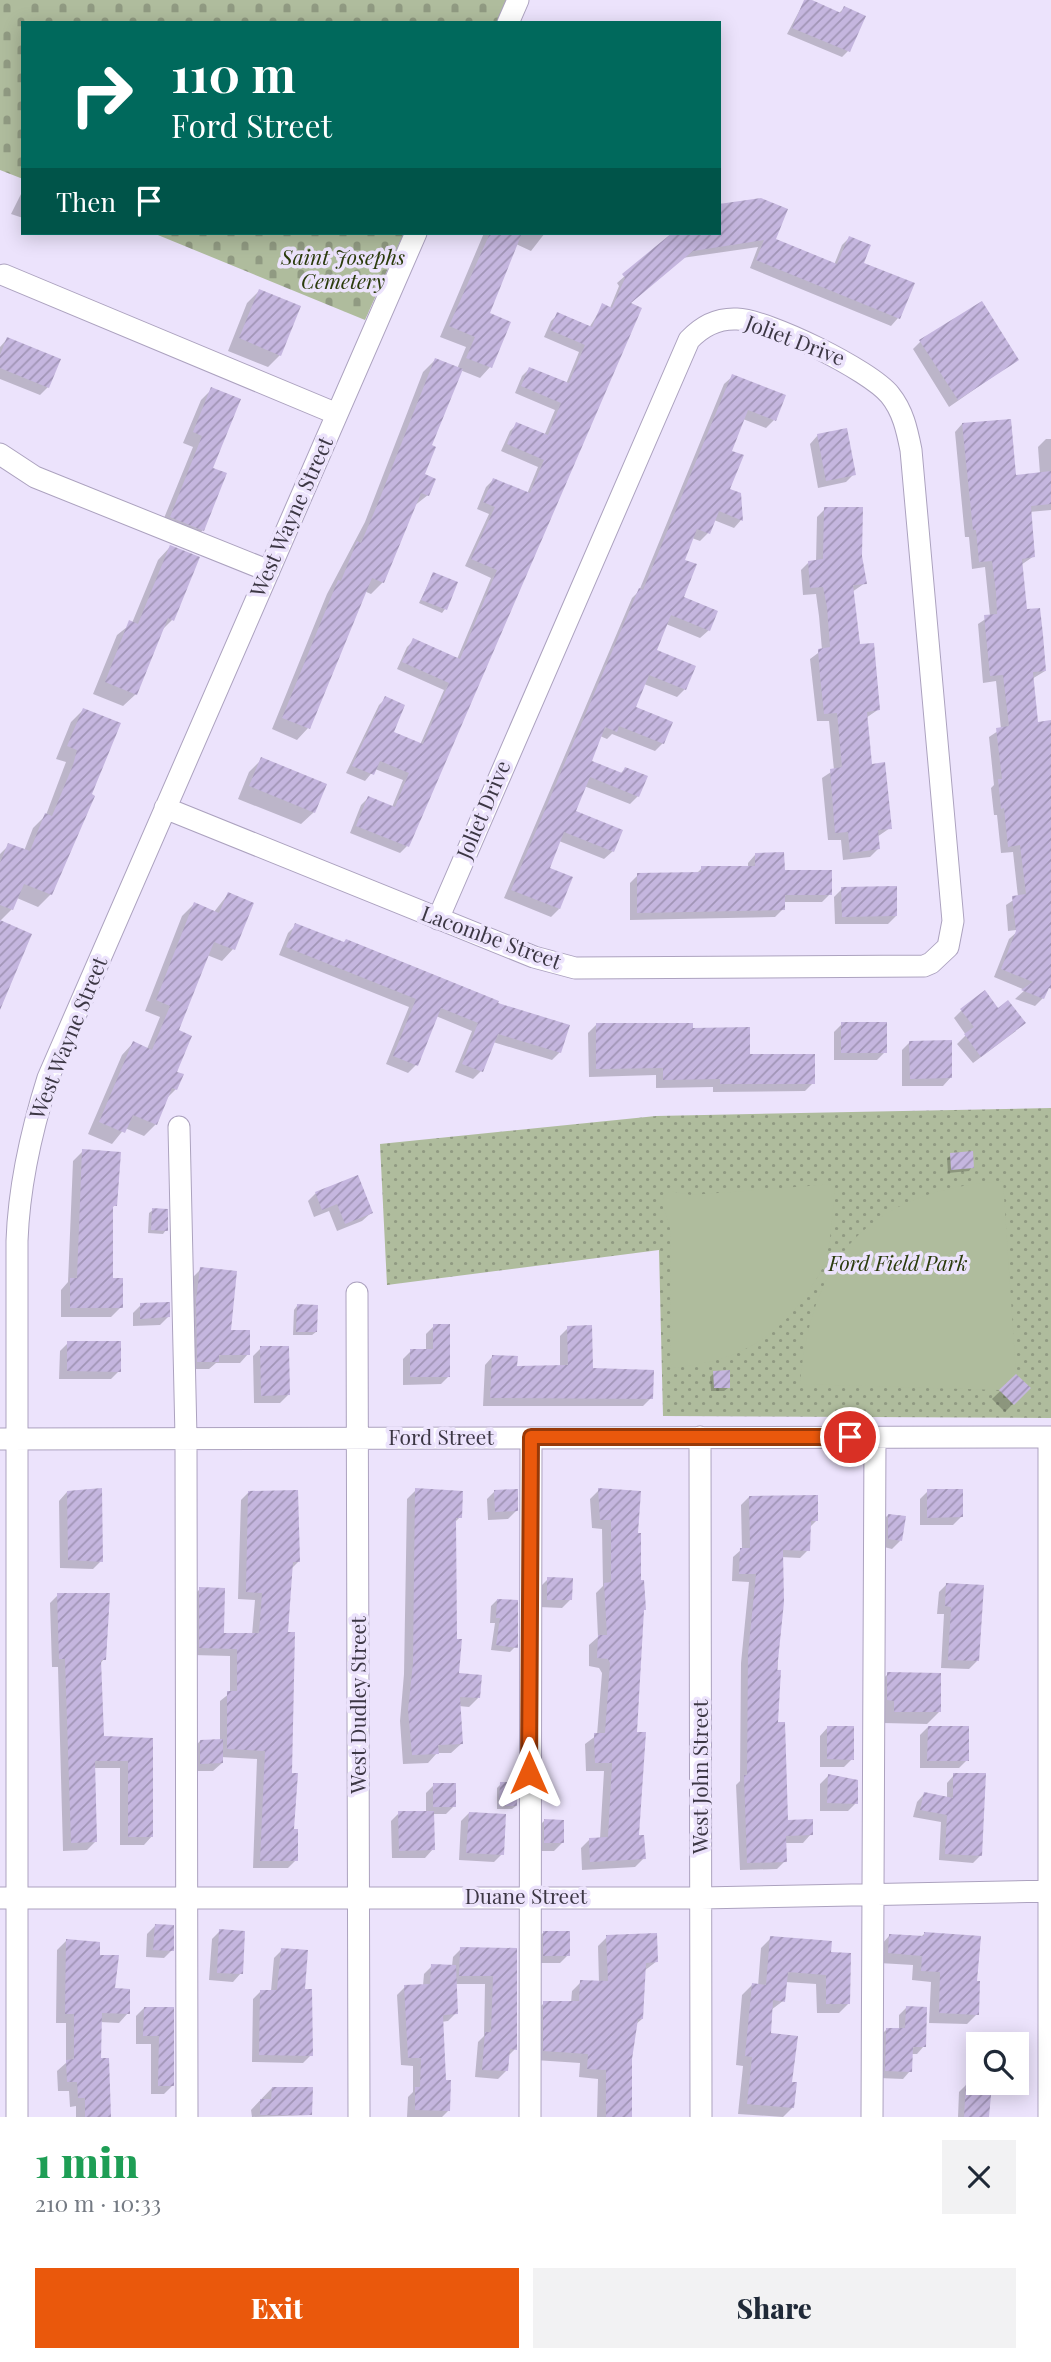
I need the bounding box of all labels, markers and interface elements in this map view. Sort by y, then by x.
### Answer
text: 110 m [171,40,296,105]
icon: right [56,49,147,140]
text: Ford Street [171,103,332,146]
icon: arrive [130,182,168,220]
text: Then [56,184,116,219]
park label: Saint Josephs Cemetery [280,242,405,294]
street label: Joliet Drive [741,307,849,371]
street label: West Wayne Street [242,431,338,602]
street label: Joliet Drive [449,756,515,864]
street label: Lacombe Street [418,898,566,975]
street label: West Wayne Street [21,951,113,1124]
park label: Ford Field Park [827,1248,968,1276]
pin [820,1407,880,1467]
icon: arrive [831,1418,869,1456]
street label: Ford Street [388,1422,494,1450]
street label: West Dudley Street [343,1616,371,1795]
street label: West John Street [685,1699,713,1855]
position arrow [492,1736,566,1810]
street label: Duane Street [465,1881,588,1909]
map controls [966,2032,1029,2095]
button: search [966,2032,1029,2095]
text: 1 min [35,2133,139,2189]
button: close [942,2140,1016,2214]
text: 210 m · 10:33 [35,2187,161,2218]
button: Exit [35,2268,519,2348]
button: Share [533,2268,1016,2348]

